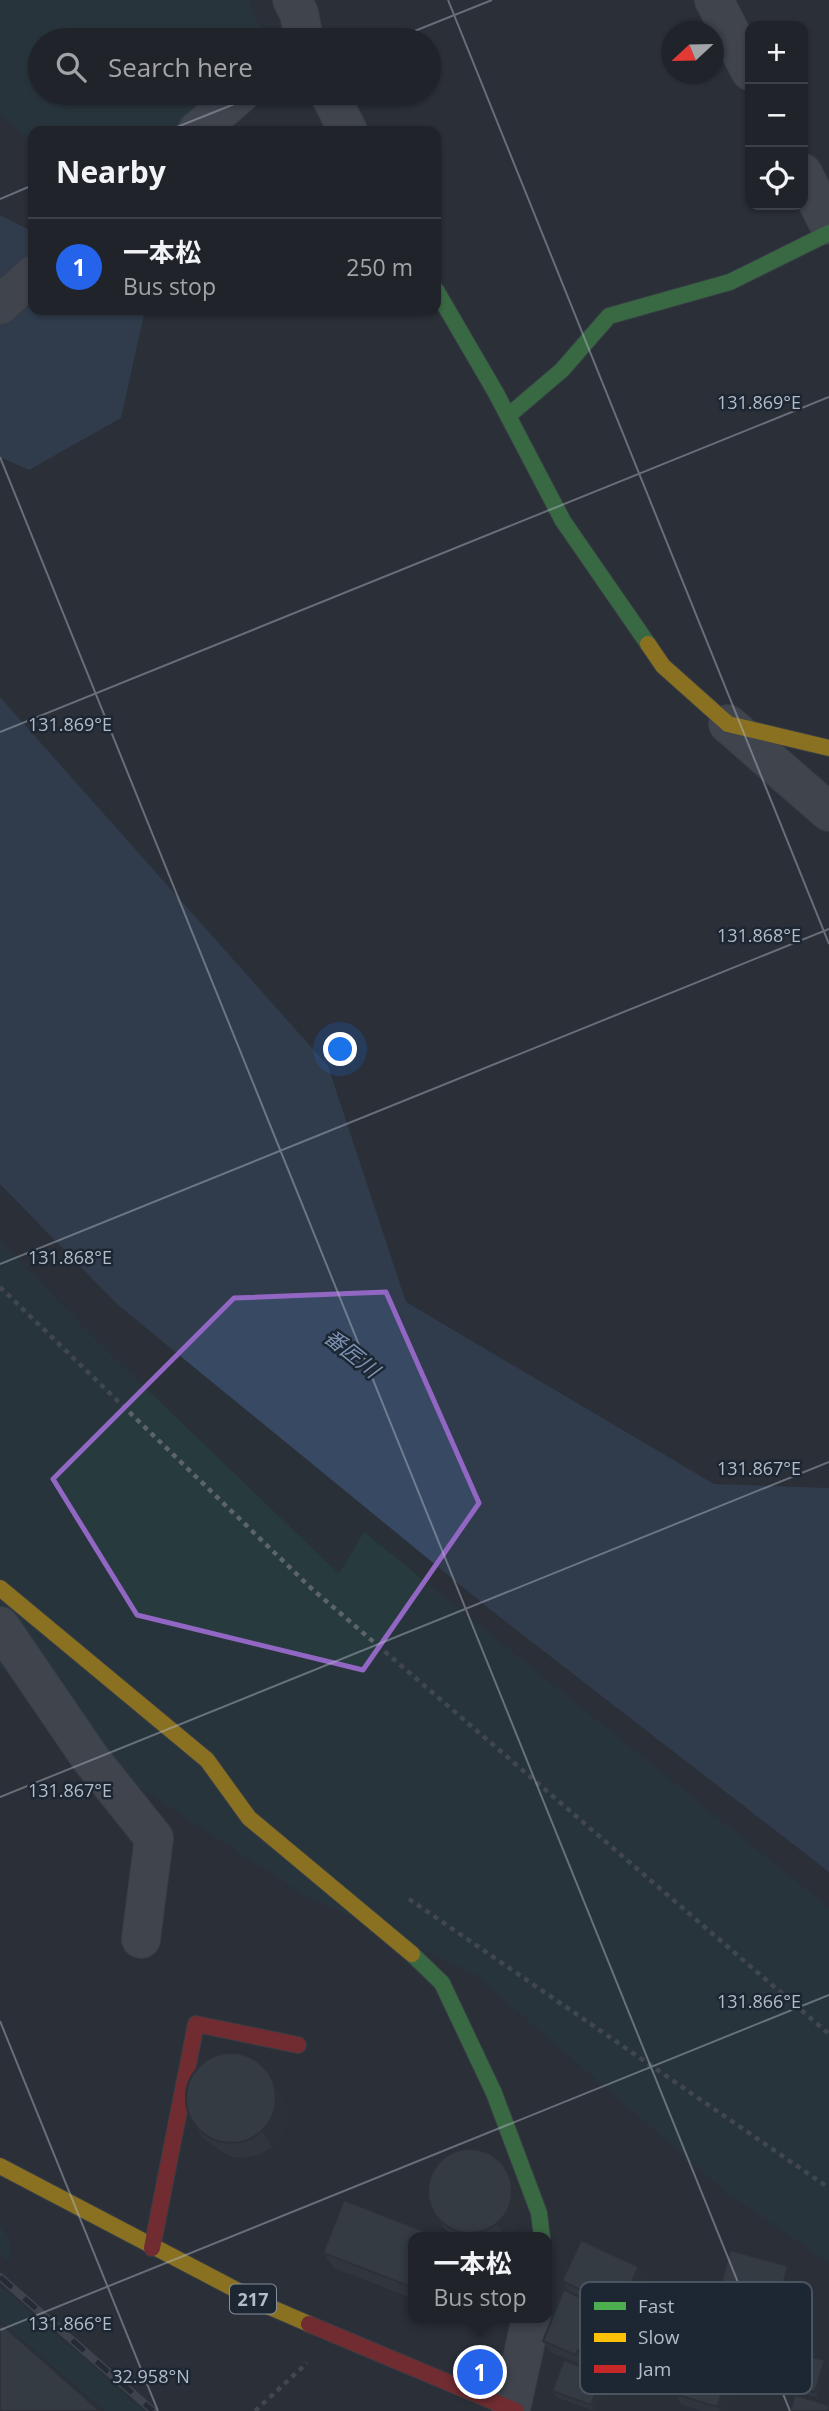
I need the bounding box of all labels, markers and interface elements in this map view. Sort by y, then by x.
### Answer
north arrow [661,21,724,84]
map controls [745,21,808,210]
button: + [745,21,808,84]
search box [28,28,441,105]
icon: search [52,48,90,86]
text: Search here [108,49,253,85]
button: − [745,84,808,147]
button: locate [745,147,808,210]
text: Nearby [56,151,166,192]
text: 一本松 [123,234,201,270]
text: 1 [72,251,86,283]
text: 250 m [346,251,413,283]
text: Bus stop [123,270,216,302]
text: 131.869°E [717,390,801,414]
text: 131.869°E [28,712,112,736]
text: 131.868°E [717,923,801,947]
your location [323,1032,357,1066]
text: 131.868°E [28,1245,112,1269]
water label: 番匠川 [319,1322,387,1385]
text: 131.867°E [717,1456,801,1480]
text: 131.867°E [28,1778,112,1802]
text: 131.866°E [717,1989,801,2013]
popup [408,2232,552,2323]
text: 一本松 [434,2245,512,2281]
text: Bus stop [434,2281,526,2313]
legend [580,2282,812,2394]
road number: 217 [230,2284,276,2314]
text: Fast [638,2293,674,2319]
text: 131.866°E [28,2311,112,2335]
text: Slow [638,2324,680,2350]
pin: 1 [457,2346,503,2398]
text: Jam [636,2356,671,2382]
text: 32.958°N [112,2364,190,2388]

